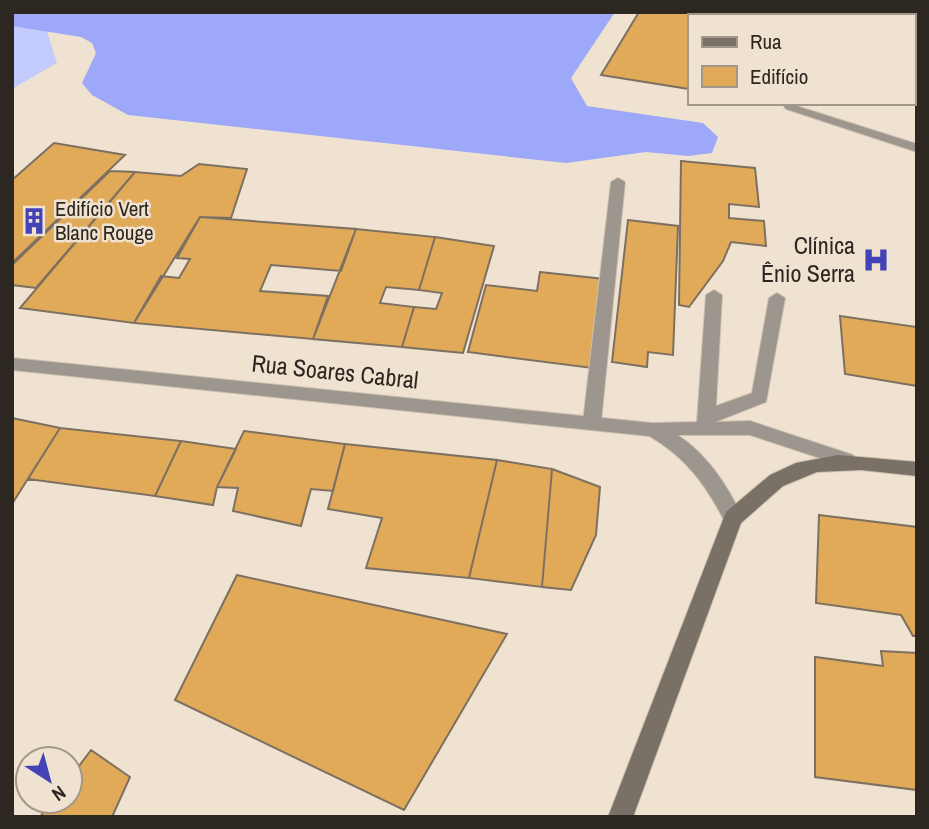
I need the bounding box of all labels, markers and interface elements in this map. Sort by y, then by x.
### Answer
legend [688,14,915,105]
text: Rua [750,27,782,56]
text: Edifício [750,62,808,91]
place label: Edifício Vert Blanc Rouge [55,194,154,247]
building icon: Edifício Vert Blanc Rouge [19,206,49,236]
place label: Clínica Ênio Serra [761,229,855,289]
hospital icon: Clínica Ênio Serra [861,245,891,275]
street label: Rua Soares Cabral [250,346,420,396]
north arrow [14,745,84,815]
text: N [47,780,71,808]

